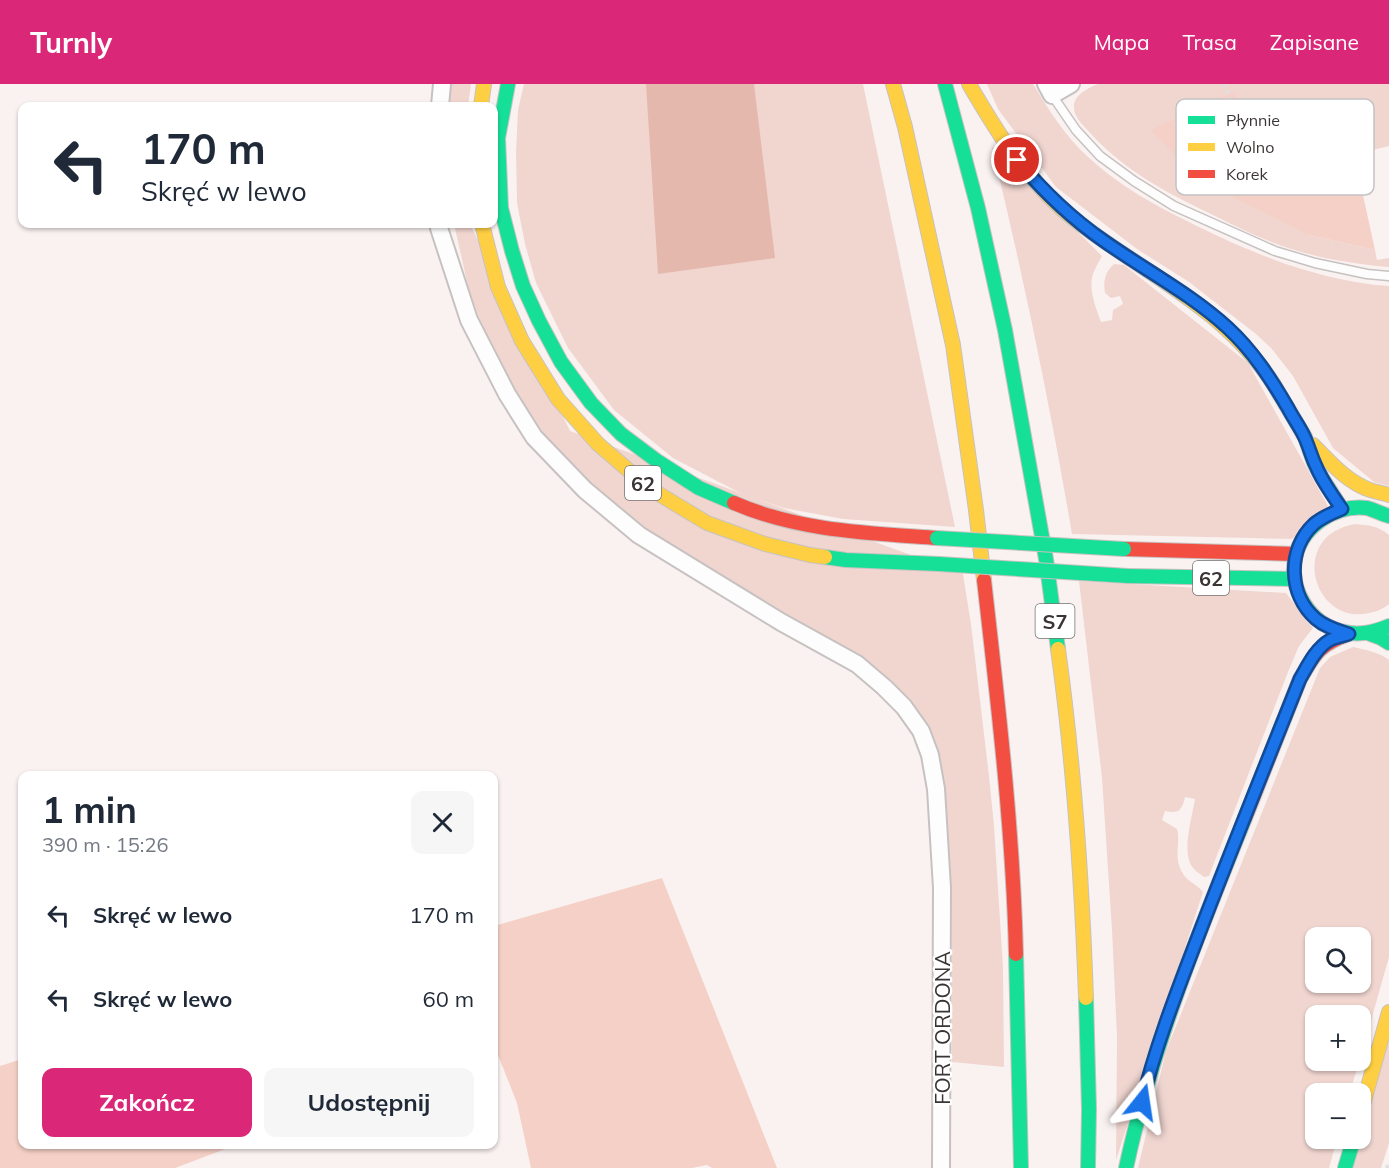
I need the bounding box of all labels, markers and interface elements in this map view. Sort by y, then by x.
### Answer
text: Turnly [30,25,112,60]
text: Mapa [1094,29,1150,55]
text: Trasa [1183,29,1237,55]
text: Zapisane [1270,29,1359,55]
legend [1176,99,1374,195]
text: Płynnie [1226,110,1280,130]
text: 170 m [141,122,266,175]
icon: left [42,126,120,204]
pin [991,134,1042,185]
text: Wolno [1226,137,1274,157]
icon: arrive [1000,143,1033,176]
text: Korek [1226,164,1269,184]
text: Skręć w lewo [141,174,307,208]
road number: 62 [625,466,661,500]
road number: 62 [1193,561,1229,595]
road number: S7 [1036,604,1074,638]
text: 1 min [42,787,137,832]
button: close [411,791,474,854]
text: 390 m · 15:26 [42,832,168,857]
icon: left [42,899,75,932]
text: Skręć w lewo [93,901,232,929]
text: 170 m [409,901,474,929]
map controls [1305,927,1371,1149]
button: search [1305,927,1371,993]
street label: FORT ORDONA [929,951,955,1105]
icon: left [42,983,75,1016]
text: Skręć w lewo [93,985,232,1013]
text: 60 m [423,985,474,1013]
button: + [1305,1005,1371,1071]
button: Zakończ [42,1068,252,1137]
button: Udostępnij [264,1068,474,1137]
position arrow [1110,1070,1174,1134]
button: − [1305,1083,1371,1149]

